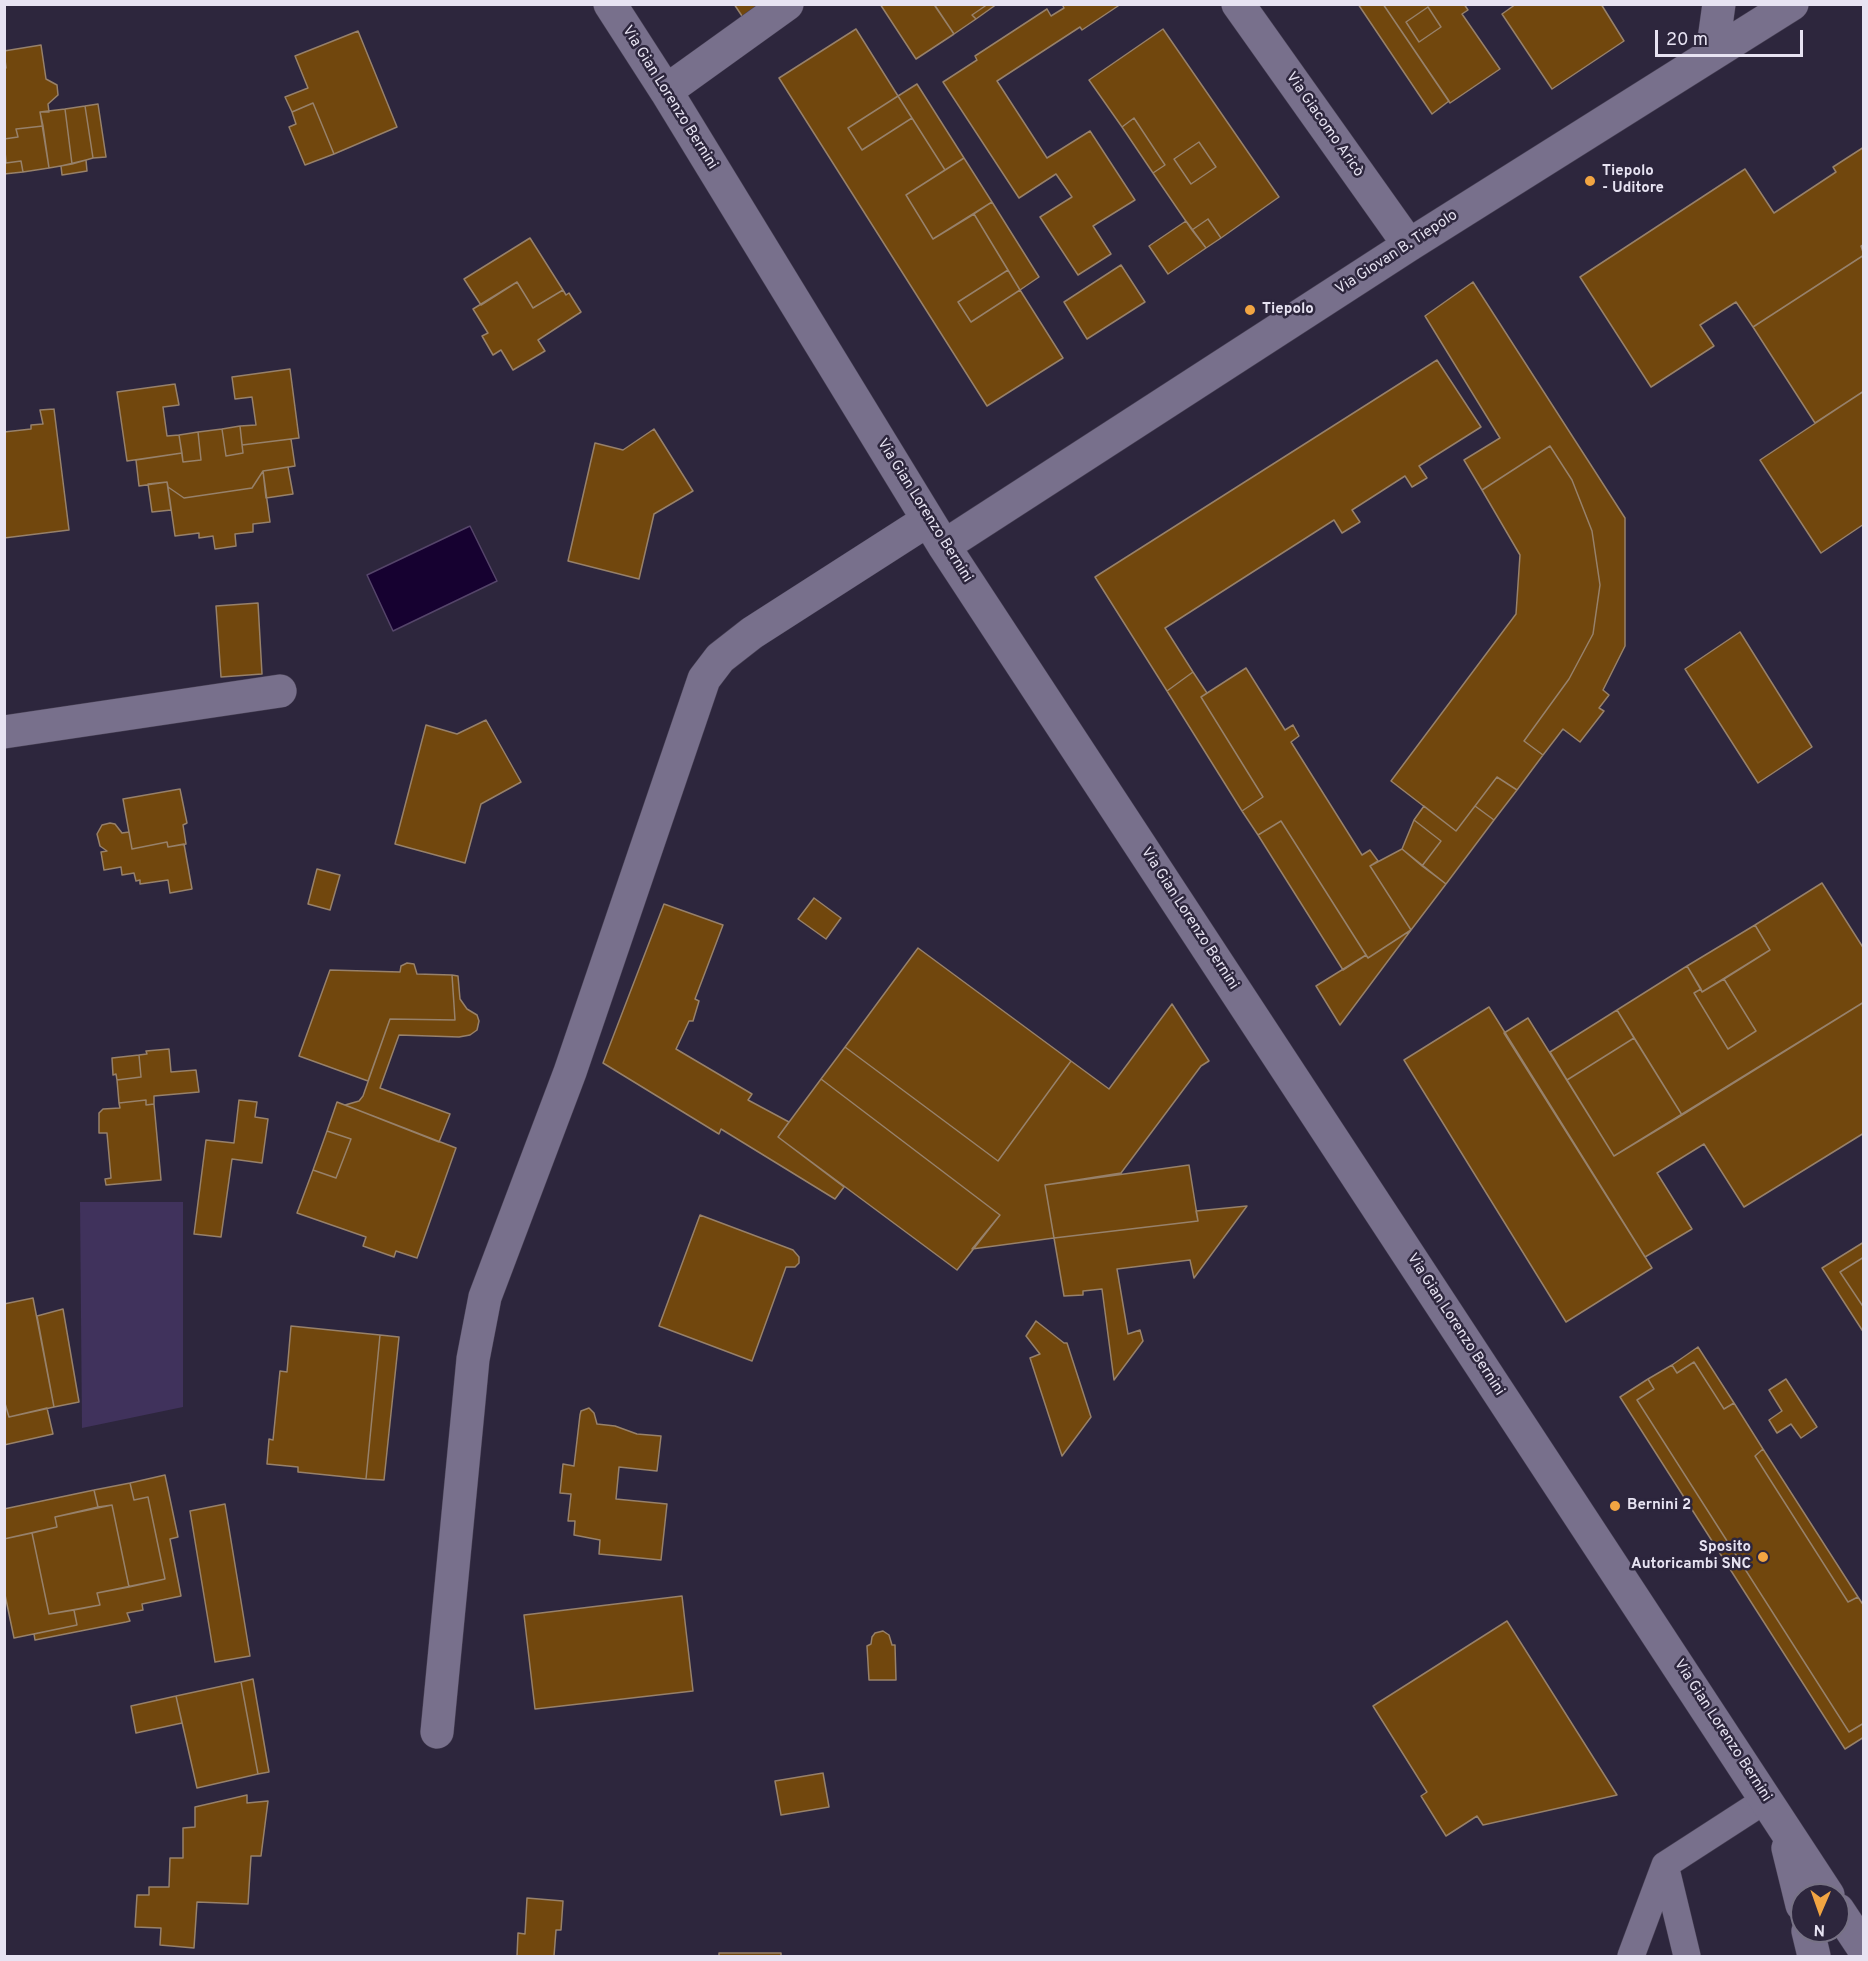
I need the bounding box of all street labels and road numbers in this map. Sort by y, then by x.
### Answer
street label: Via Gian Lorenzo Bernini [617,23,721,173]
street label: Via Giacomo Aricò [1281,69,1367,181]
street label: Via Giovan B. Tiepolo [1333,207,1461,299]
street label: Via Gian Lorenzo Bernini [872,436,976,586]
street label: Via Gian Lorenzo Bernini [1136,845,1242,993]
street label: Via Gian Lorenzo Bernini [1402,1251,1508,1399]
street label: Via Gian Lorenzo Bernini [1669,1657,1775,1805]

